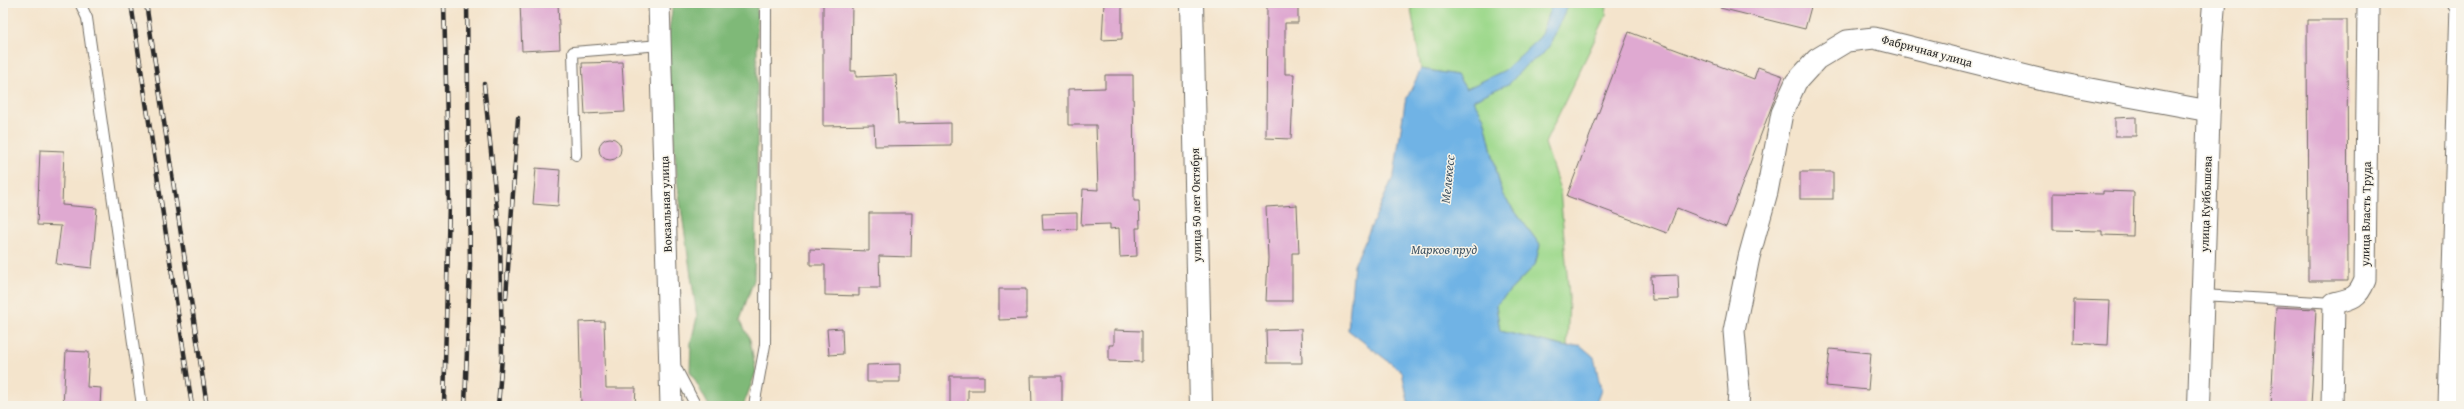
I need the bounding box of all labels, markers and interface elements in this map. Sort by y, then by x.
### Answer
street label: Фабричная улица [1880,30,1975,71]
street label: улица 50 лет Октября [1186,148,1205,263]
water label: Мелекесс [1436,153,1460,204]
street label: Вокзальная улица [655,155,676,252]
street label: улица Куйбышева [2195,155,2216,253]
street label: улица Власть Труда [2356,161,2375,268]
water label: Марков пруд [1411,240,1477,259]

